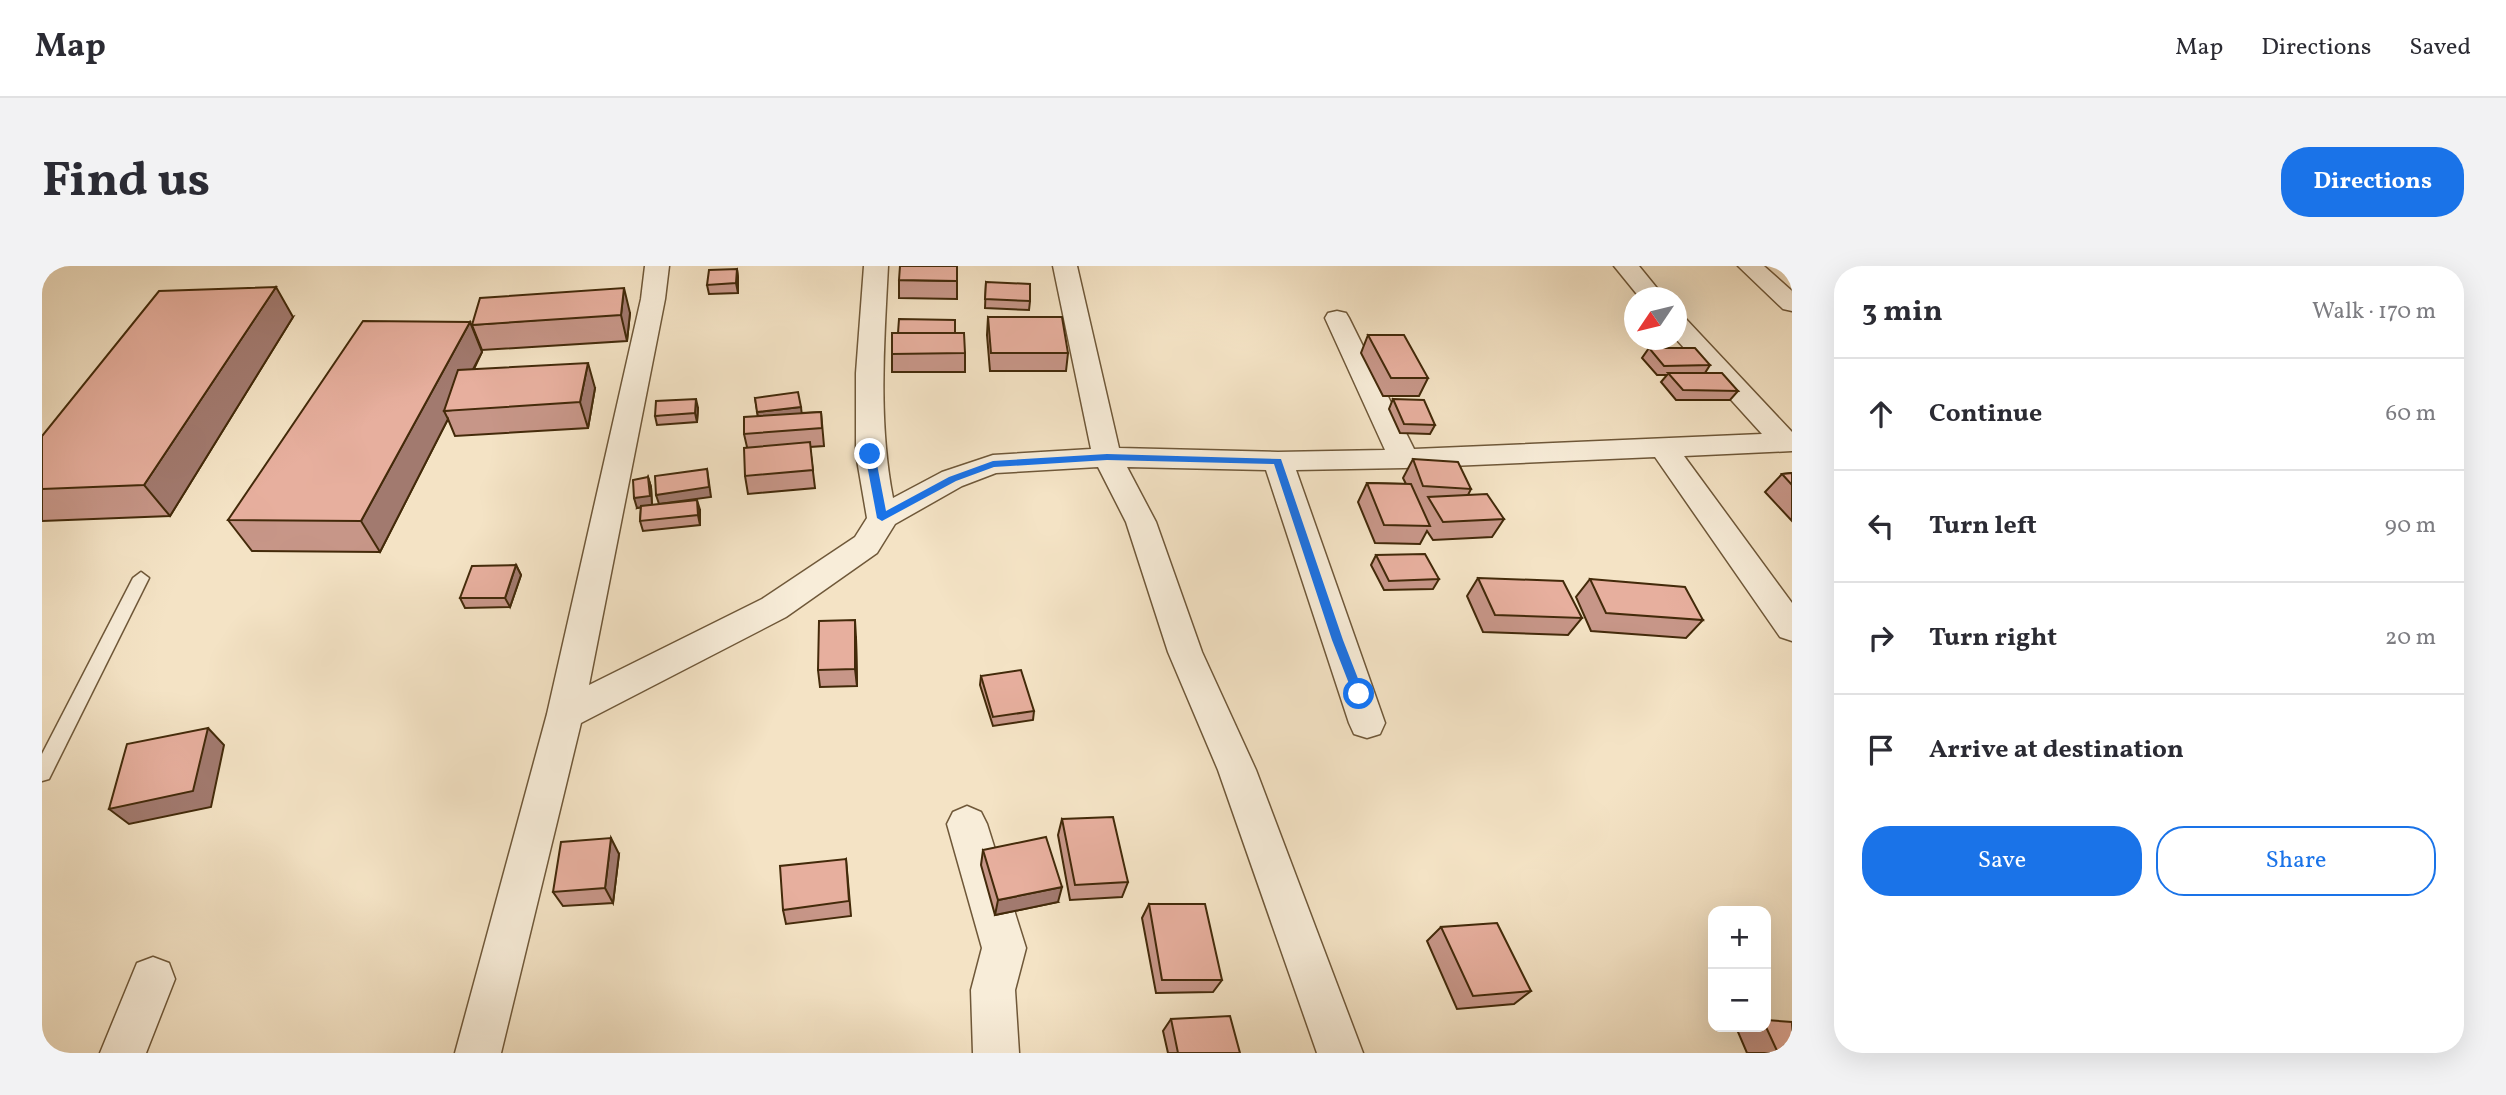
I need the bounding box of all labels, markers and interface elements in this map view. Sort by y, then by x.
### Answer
text: Map [35,25,106,71]
text: Map [2175,31,2223,65]
text: Directions [2261,31,2371,65]
text: Saved [2409,31,2471,65]
button: Directions [2281,147,2464,217]
text: Find us [42,148,210,217]
north arrow [1624,287,1687,350]
text: 3 min [1862,291,1943,333]
text: Walk · 170 m [2312,296,2436,328]
icon: ahead [1862,395,1900,433]
text: Continue [1929,396,2042,432]
text: 60 m [2386,398,2436,430]
route end [854,438,885,469]
icon: left [1862,507,1900,545]
text: Turn left [1929,508,2037,544]
text: 90 m [2385,510,2436,542]
icon: right [1862,619,1900,657]
text: Turn right [1929,620,2057,656]
text: 20 m [2385,622,2436,654]
route start [1343,678,1374,709]
icon: arrive [1862,731,1900,769]
text: Arrive at destination [1929,732,2184,768]
button: Save [1862,826,2142,896]
button: Share [2156,826,2436,896]
map controls [1708,906,1771,1032]
button: + [1708,906,1771,969]
button: − [1708,969,1771,1032]

